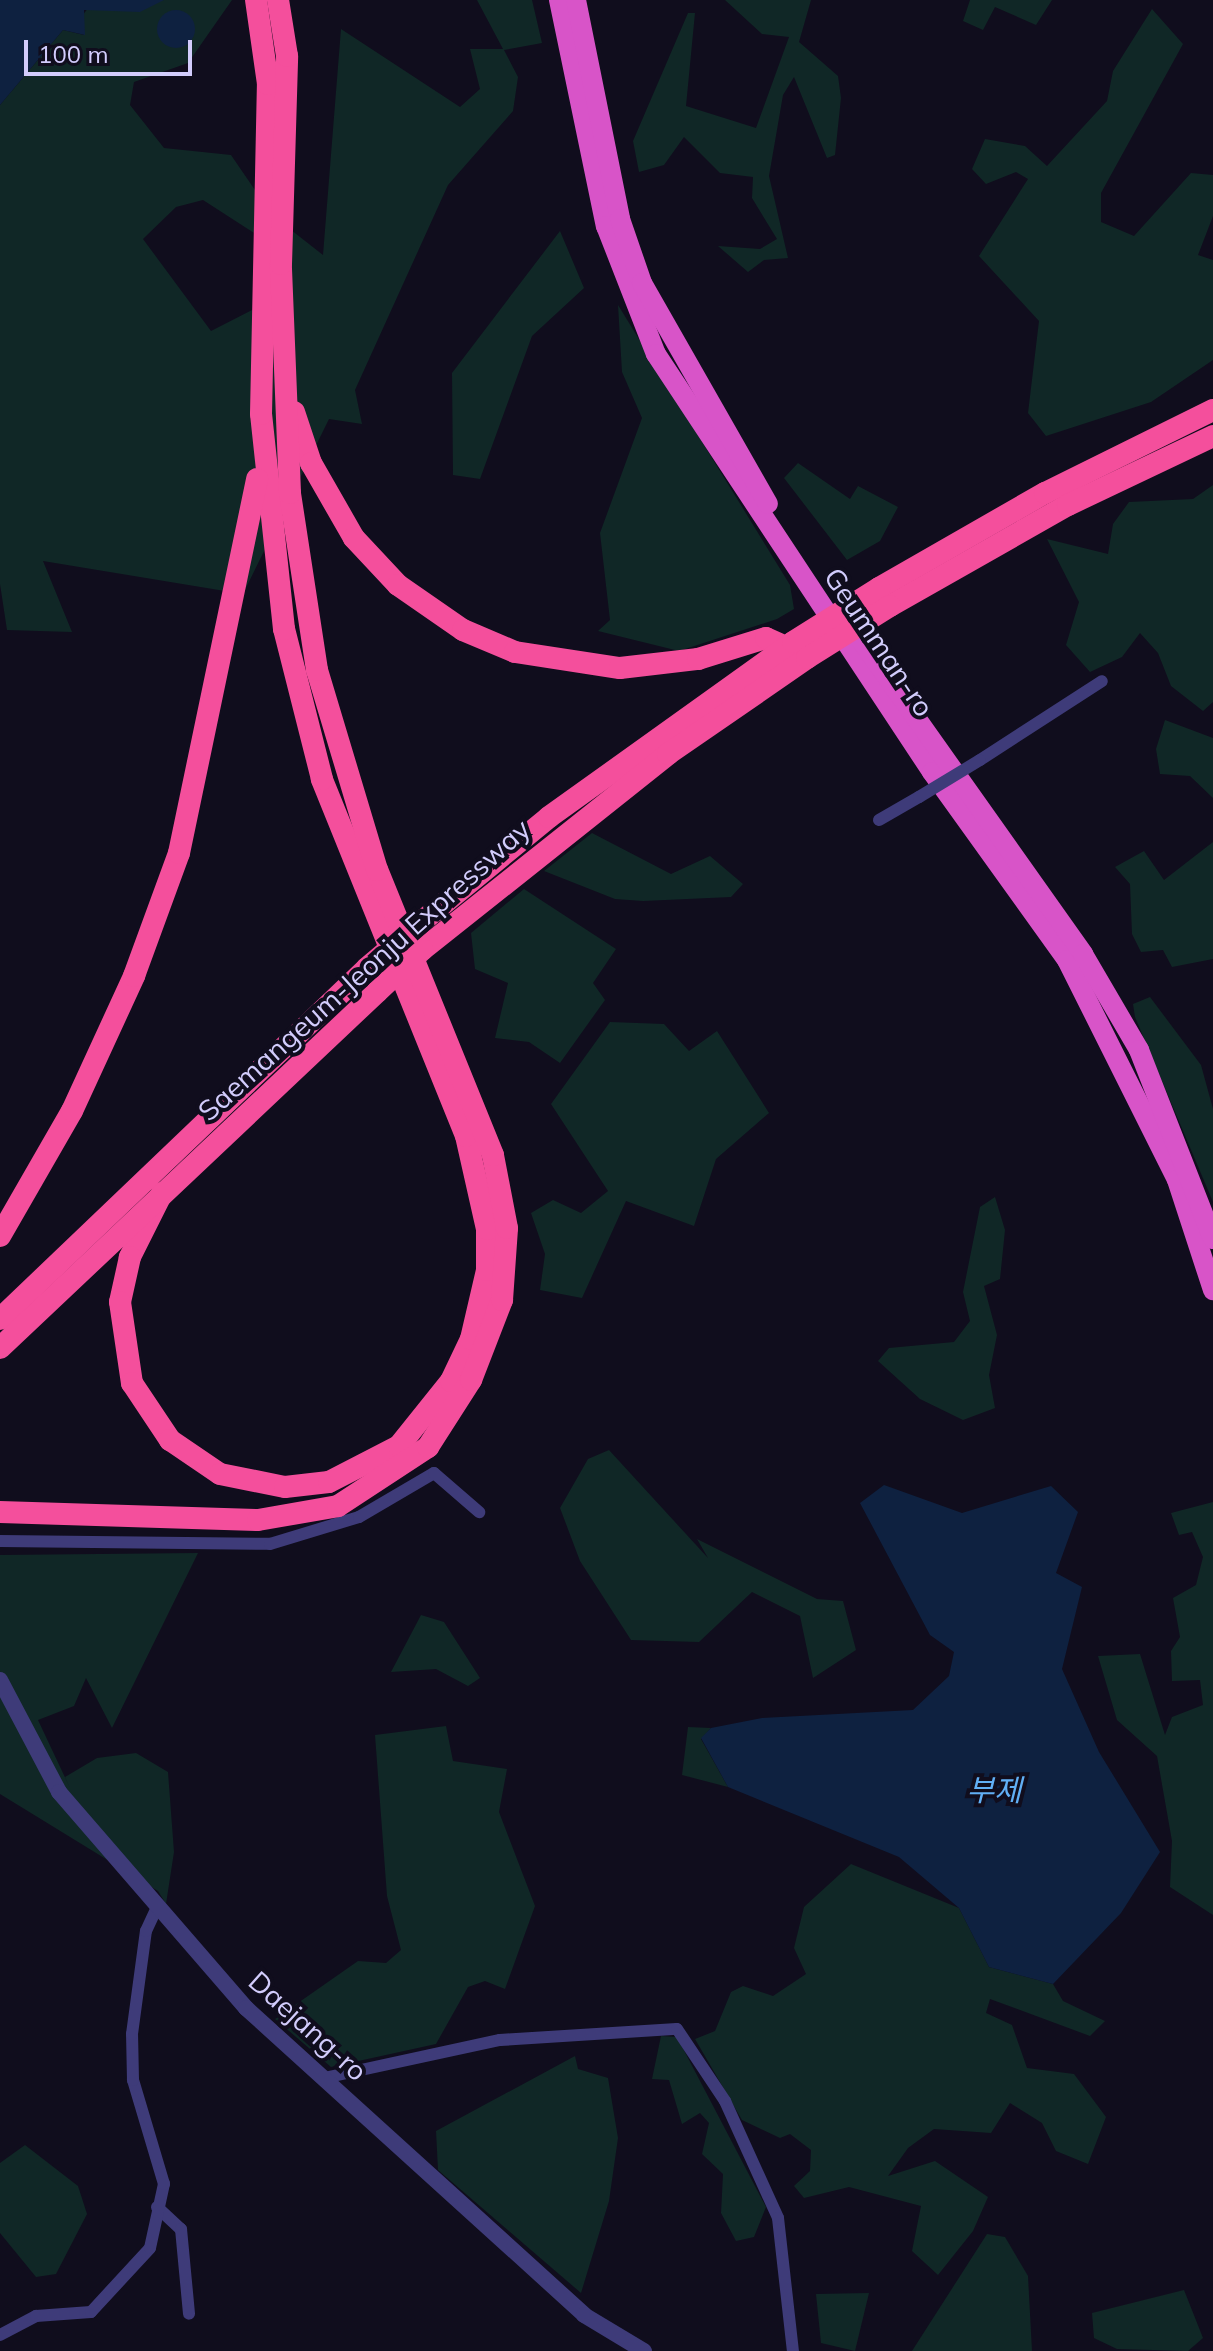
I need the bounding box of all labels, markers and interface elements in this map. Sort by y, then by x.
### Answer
scale bar [28,24,196,74]
text: 100 m [38,39,109,69]
street label: Geumman-ro [817,561,941,723]
street label: Saemangeum-Jeonju Expressway [191,812,537,1128]
water label: 부제 [966,1772,1022,1808]
street label: Daejang-ro [242,1964,374,2088]

